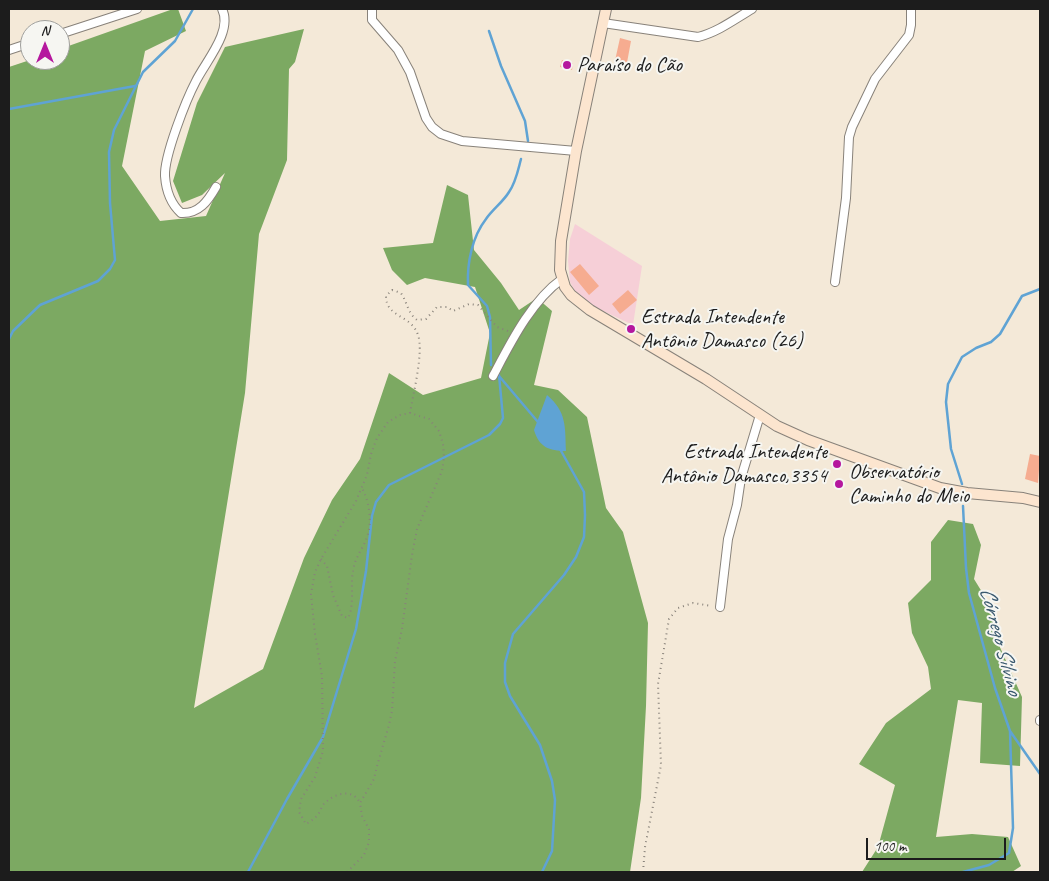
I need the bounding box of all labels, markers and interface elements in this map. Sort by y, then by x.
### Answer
north arrow [20,20,70,70]
text: N [41,22,49,39]
place label: Paraíso do Cão [577,52,682,78]
marker: Paraíso do Cão [561,59,573,71]
place label: Estrada Intendente Antônio Damasco (26) [641,304,803,354]
marker: Estrada Intendente Antônio Damasco (26) [625,323,637,335]
place label: Estrada Intendente Antônio Damasco,3354 [661,439,827,489]
marker: Estrada Intendente Antônio Damasco,3354 [831,458,843,470]
place label: Observatório Caminho do Meio [849,459,969,509]
marker: Observatório Caminho do Meio [833,478,845,490]
water label: Córrego Silvino [973,584,1027,698]
scale bar [869,828,1009,860]
text: 100 m [874,837,906,856]

